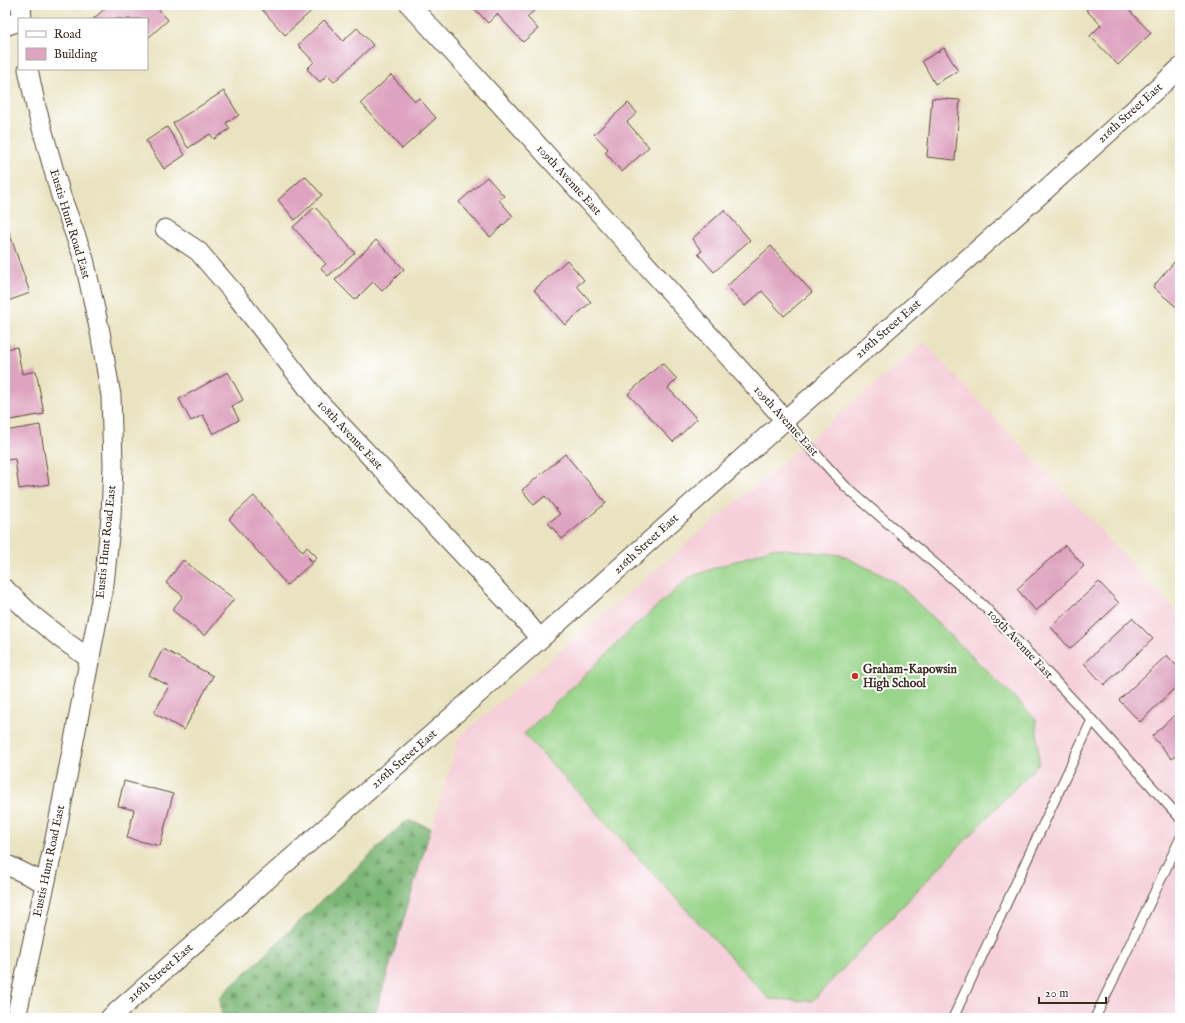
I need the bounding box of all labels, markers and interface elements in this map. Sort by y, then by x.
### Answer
legend [18,18,148,70]
text: Road [54,27,82,42]
text: Building [54,47,98,62]
street label: 216th Street East [1094,80,1166,146]
street label: 109th Avenue East [533,142,605,218]
street label: Eustis Hunt Road East [46,167,94,281]
street label: 216th Street East [852,296,924,362]
street label: 109th Avenue East [750,383,822,459]
street label: 108th Avenue East [314,397,386,473]
street label: Eustis Hunt Road East [93,485,119,599]
street label: 216th Street East [610,511,682,577]
street label: 109th Avenue East [984,606,1056,682]
place label: Graham-Kapowsin High School [863,662,958,692]
marker: Graham-Kapowsin High School [850,671,860,681]
street label: 216th Street East [368,726,440,792]
street label: Eustis Hunt Road East [30,804,68,918]
street label: 216th Street East [124,940,196,1006]
scale bar [1039,979,1106,1005]
text: 20 m [1045,986,1068,1001]

